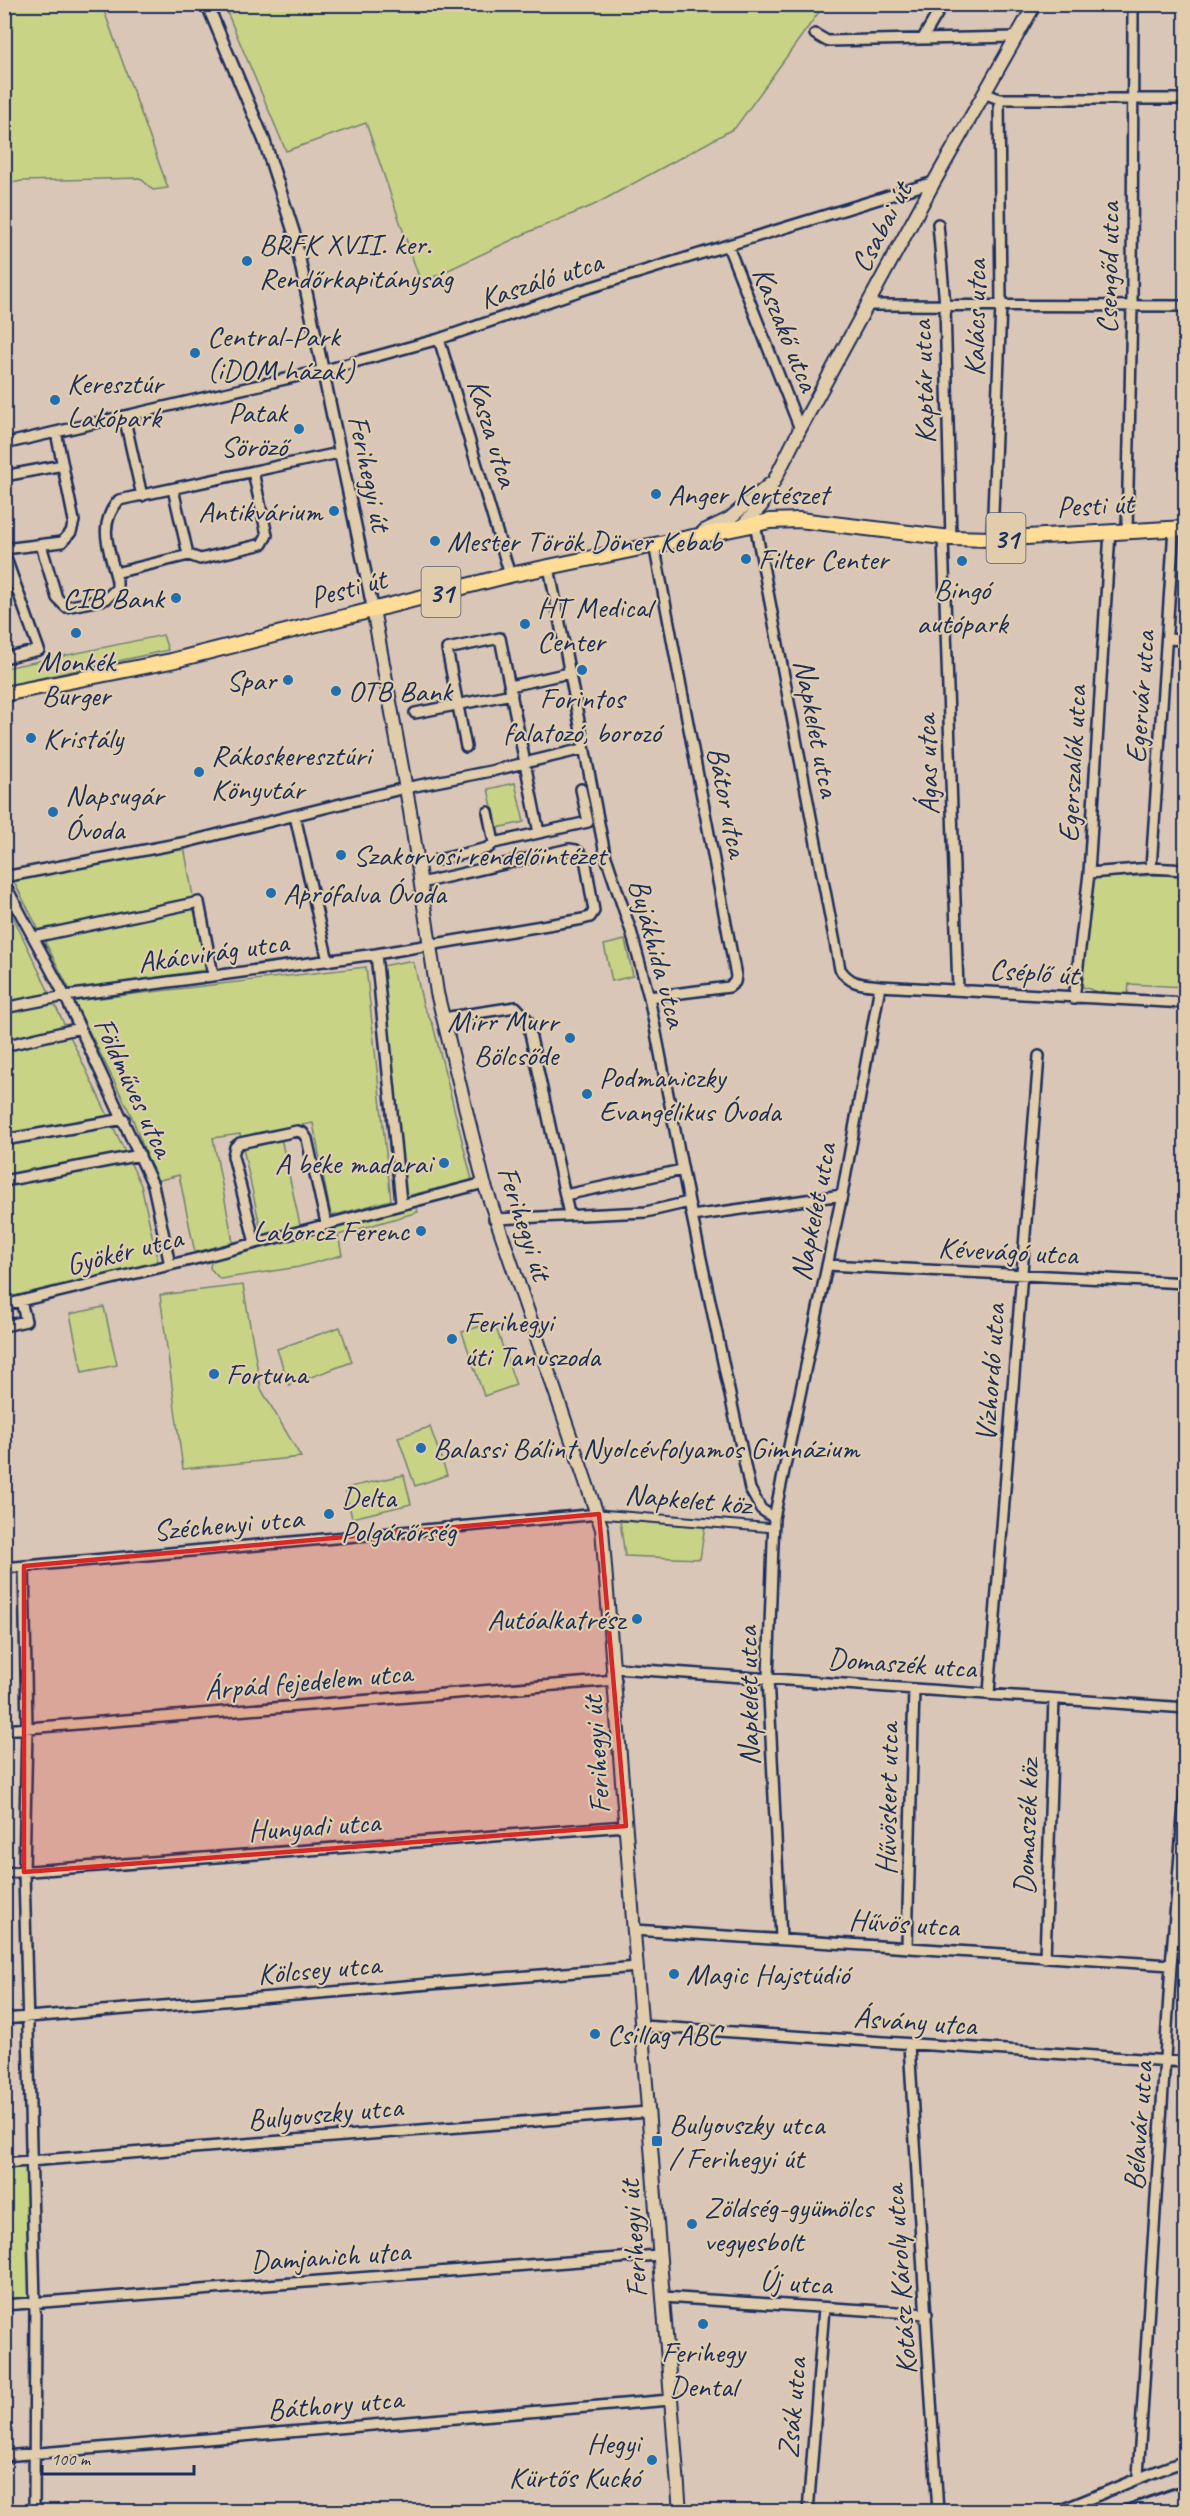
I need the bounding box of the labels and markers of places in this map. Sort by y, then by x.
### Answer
place label: BRFK XVII. ker. Rendőrkapitányság [259,225,454,297]
marker: BRFK XVII. ker. Rendőrkapitányság [240,254,254,268]
place label: Central-Park (iDOM házak) [207,317,356,389]
marker: Central-Park (iDOM házak) [188,346,202,360]
place label: Keresztúr Lakópark [67,364,166,436]
marker: Keresztúr Lakópark [48,393,62,407]
place label: Patak Söröző [220,393,291,465]
marker: Patak Söröző [292,422,306,436]
place label: Anger Kertészet [668,475,832,513]
marker: Anger Kertészet [649,487,663,501]
place label: Antikvárium [198,492,324,530]
marker: Antikvárium [327,504,341,518]
place label: Mester Török Döner Kebab [447,522,724,560]
marker: Mester Török Döner Kebab [428,534,442,548]
place label: Filter Center [758,540,890,578]
marker: Filter Center [739,552,753,566]
marker: Bingó autópark [955,554,969,568]
place label: Bingó autópark [917,570,1010,642]
place label: CIB Bank [62,579,166,617]
place label: HT Medical Center [537,588,656,660]
marker: CIB Bank [169,591,183,605]
marker: HT Medical Center [518,617,532,631]
marker: Monkék Burger [69,626,83,640]
place label: Monkék Burger [37,642,117,714]
place label: Spar [226,661,278,699]
marker: Forintos falatozó, borozó [575,663,589,677]
place label: OTB Bank [348,672,454,710]
marker: Spar [281,673,295,687]
place label: Forintos falatozó, borozó [503,679,665,751]
marker: OTB Bank [329,684,343,698]
place label: Kristály [43,719,125,757]
marker: Kristály [24,731,38,745]
place label: Rákoskeresztúri Könyvtár [211,736,374,808]
marker: Rákoskeresztúri Könyvtár [192,765,206,779]
place label: Napsugár Óvoda [65,776,167,848]
marker: Napsugár Óvoda [46,805,60,819]
place label: Szakorvosi rendelőintézet [353,836,609,874]
marker: Szakorvosi rendelőintézet [334,848,348,862]
place label: Aprófalva Óvoda [283,874,448,912]
marker: Aprófalva Óvoda [264,886,278,900]
place label: Mirr Murr Bölcsőde [447,1002,561,1074]
marker: Mirr Murr Bölcsőde [563,1031,577,1045]
place label: Podmaniczky Evangélikus Óvoda [599,1058,783,1130]
marker: Podmaniczky Evangélikus Óvoda [580,1087,594,1101]
place label: A béke madarai [275,1144,435,1182]
marker: A béke madarai [437,1156,451,1170]
place label: Laborcz Ferenc [253,1212,410,1250]
marker: Laborcz Ferenc [414,1224,428,1238]
place label: Ferihegyi úti Tanuszoda [464,1303,602,1375]
marker: Ferihegyi úti Tanuszoda [445,1332,459,1346]
place label: Fortuna [226,1355,310,1393]
marker: Fortuna [207,1367,221,1381]
place label: Balassi Bálint Nyolcévfolyamos Gimnázium [433,1429,861,1467]
marker: Balassi Bálint Nyolcévfolyamos Gimnázium [414,1441,428,1455]
place label: Delta Polgárőrség [341,1478,458,1550]
marker: Delta Polgárőrség [322,1507,336,1521]
place label: Autóalkatrész [487,1600,628,1638]
marker: Autóalkatrész [630,1612,644,1626]
place label: Magic Hajstúdió [686,1955,854,1993]
marker: Magic Hajstúdió [667,1967,681,1981]
place label: Csillag ABC [607,2015,725,2053]
marker: Csillag ABC [588,2027,602,2041]
place label: Bulyovszky utca / Ferihegyi út [669,2105,826,2177]
marker: Bulyovszky utca / Ferihegyi út [650,2134,664,2148]
place label: Zöldség-gyümölcs vegyesbolt [704,2188,875,2260]
marker: Zöldség-gyümölcs vegyesbolt [685,2217,699,2231]
marker: Ferihegy Dental [696,2317,710,2331]
place label: Ferihegy Dental [661,2333,748,2405]
place label: Hegyi Kürtős Kuckó [509,2424,644,2496]
marker: Hegyi Kürtős Kuckó [645,2453,659,2467]

